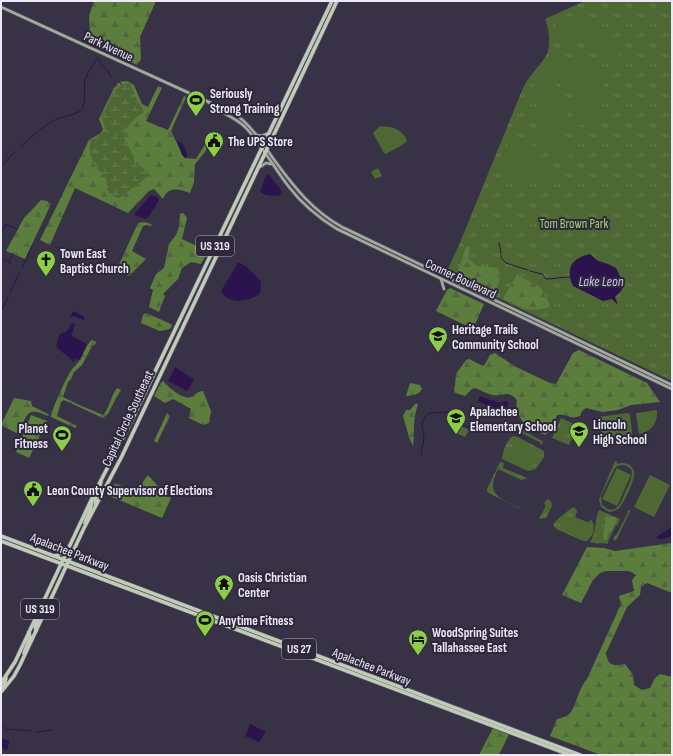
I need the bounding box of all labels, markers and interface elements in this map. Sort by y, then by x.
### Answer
street label: Park Avenue [81,28,136,65]
place label: Seriously Strong Training [210,86,280,117]
sports icon: Seriously Strong Training [185,89,207,117]
public building icon: The UPS Store [203,130,225,158]
place label: The UPS Store [228,134,293,150]
park label: Tom Brown Park [540,216,608,232]
road number: US 319 [196,236,234,256]
place label: Town East Baptist Church [60,246,129,277]
church icon: Town East Baptist Church [35,249,57,277]
street label: Conner Boulevard [422,255,499,302]
water label: Lake Leon [578,273,624,290]
place label: Heritage Trails Community School [452,322,539,353]
school or university icon: Heritage Trails Community School [427,325,449,353]
street label: Capital Circle Southeast [99,368,157,469]
place label: Apalachee Elementary School [469,404,557,435]
school or university icon: Apalachee Elementary School [445,407,467,435]
place label: Lincoln High School [593,417,647,448]
school or university icon: Lincoln High School [568,420,590,448]
place label: Planet Fitness [14,421,49,452]
sports icon: Planet Fitness [51,424,73,452]
public building icon: Leon County Supervisor of Elections [22,479,44,507]
place label: Leon County Supervisor of Elections [47,483,213,499]
street label: Apalachee Parkway [27,529,111,574]
place label: Oasis Christian Center [238,570,307,601]
temple icon: Oasis Christian Center [213,573,235,601]
road number: US 319 [21,599,59,619]
sports icon: Anytime Fitness [194,609,216,637]
place label: Anytime Fitness [218,613,293,629]
place label: WoodSpring Suites Tallahassee East [432,625,518,656]
hotel icon: WoodSpring Suites Tallahassee East [407,628,429,656]
road number: US 27 [282,639,316,659]
street label: Apalachee Parkway [329,644,413,689]

